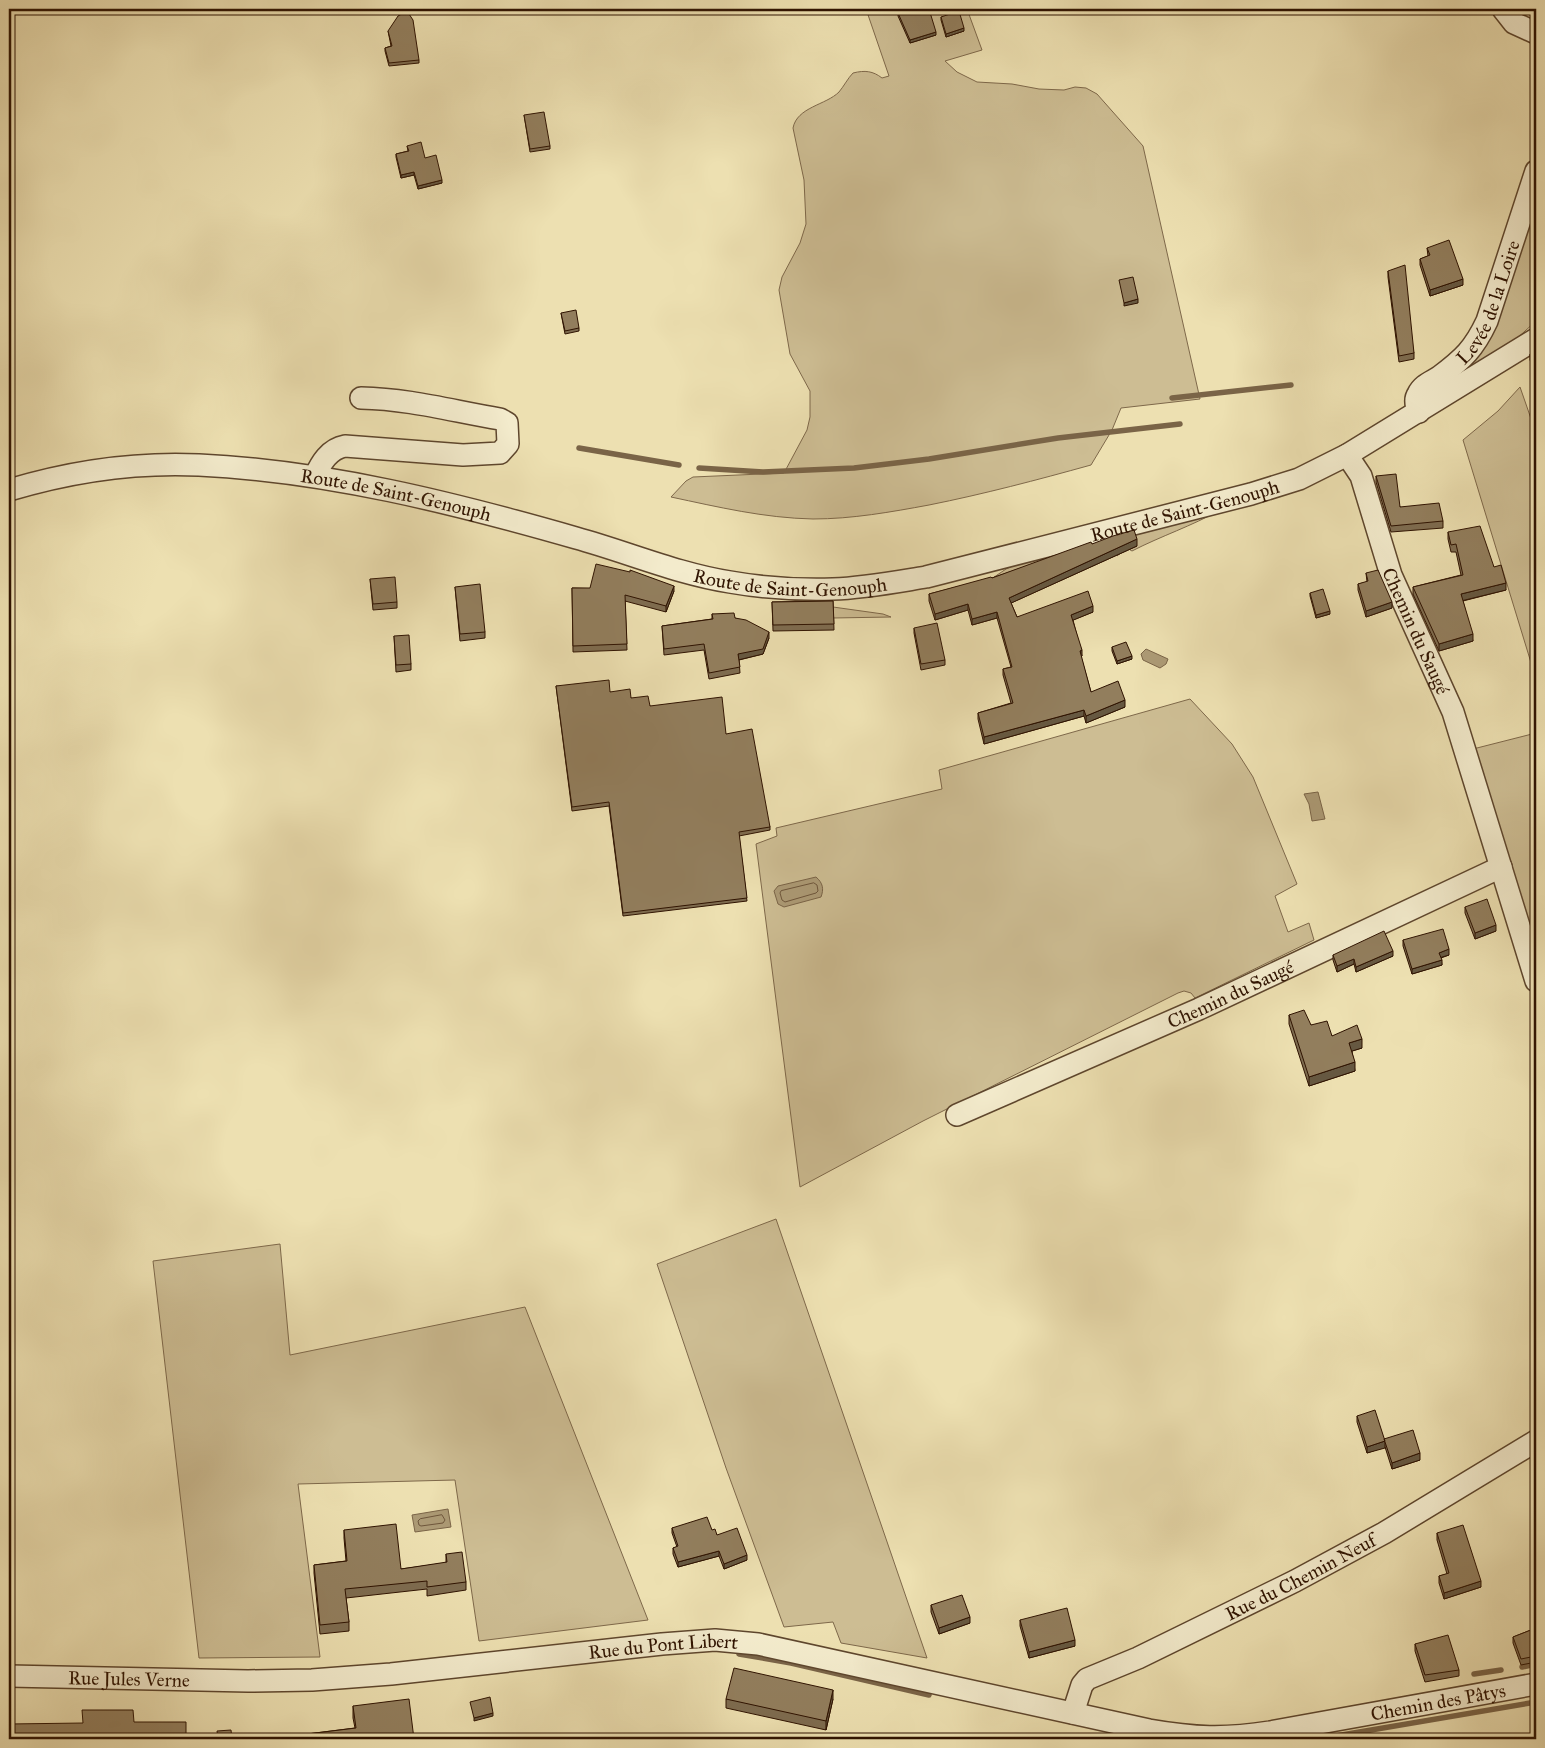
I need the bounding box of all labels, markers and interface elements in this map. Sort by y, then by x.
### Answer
street label: Levée de la Loire [1451,237,1525,369]
street label: Route de Saint-Genouph [299,464,494,526]
street label: Route de Saint-Genouph [1088,475,1282,547]
street label: Route de Saint-Genouph [691,564,889,601]
street label: Chemin du Saugé [1377,565,1454,698]
street label: Chemin du Saugé [1164,955,1297,1033]
street label: Rue du Chemin Neuf [1222,1527,1382,1625]
street label: Rue du Pont Libert [587,1629,739,1664]
street label: Rue Jules Verne [68,1666,190,1692]
street label: Chemin des Pâtys [1369,1679,1507,1726]

